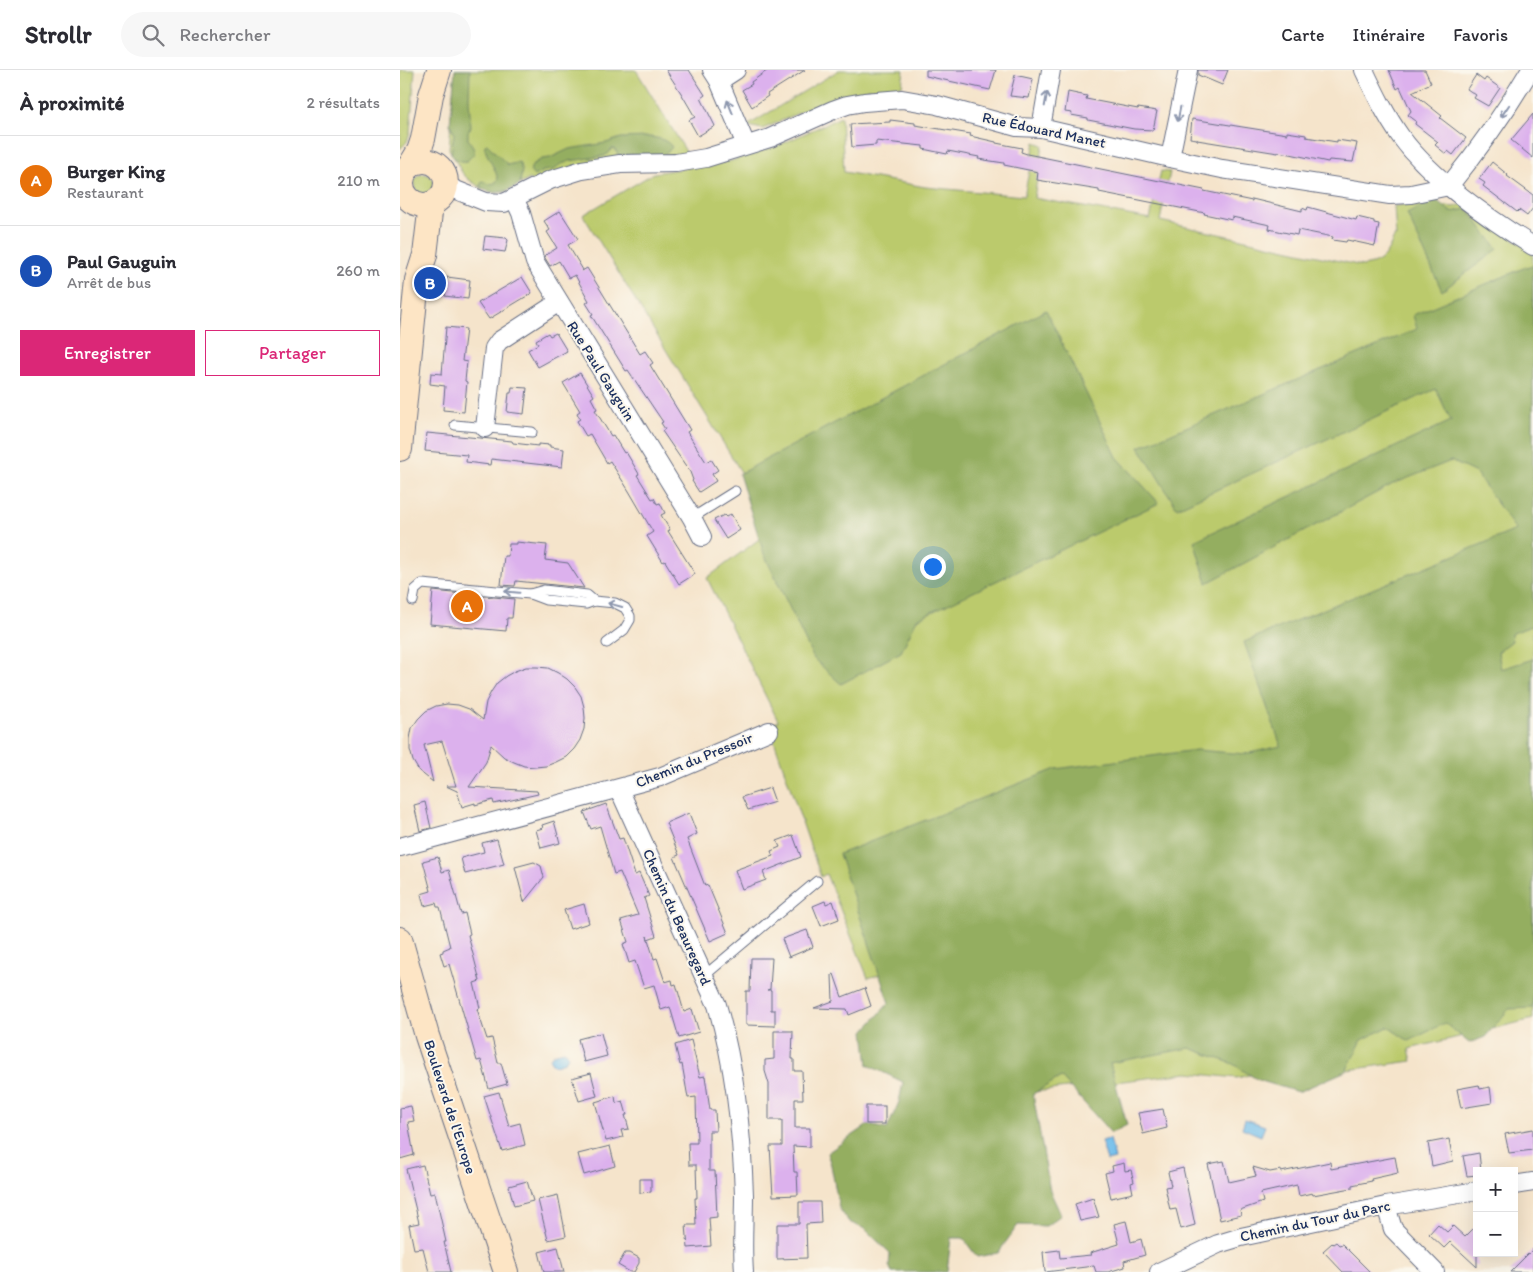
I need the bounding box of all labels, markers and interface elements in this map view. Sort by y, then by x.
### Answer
search box [121,12,471,57]
text: Strollr [25,20,91,49]
icon: search [139,21,167,49]
text: Rechercher [179,23,270,46]
text: Carte [1281,24,1325,46]
text: Itinéraire [1353,24,1425,46]
text: Favoris [1453,24,1508,46]
text: À proximité [20,90,125,115]
one-way arrow [1042,91,1052,107]
text: 2 résultats [306,93,380,112]
one-way arrow [724,100,734,115]
one-way arrow [1500,104,1510,118]
one-way arrow [1174,106,1183,122]
street label: Rue Édouard Manet [981,108,1108,152]
text: Burger King [67,160,165,183]
text: A [31,171,41,190]
text: 210 m [337,171,380,190]
text: Restaurant [67,183,144,202]
text: Paul Gauguin [67,250,176,273]
text: B [31,261,41,280]
text: 260 m [336,261,380,280]
pin: B [414,264,446,302]
text: Arrêt de bus [67,273,151,292]
street label: Rue Paul Gauguin [563,318,639,425]
button: Enregistrer [20,330,195,376]
button: Partager [205,330,380,376]
your location [920,554,946,580]
pin: A [451,587,483,625]
one-way arrow [504,587,520,597]
one-way arrow [608,599,624,609]
street label: Chemin du Pressoir [633,728,755,792]
street label: Chemin du Beauregard [639,846,716,989]
street label: Boulevard de l'Europe [420,1038,480,1176]
map controls [1473,1167,1518,1257]
button: + [1473,1167,1518,1212]
street label: Chemin du Tour du Parc [1238,1196,1392,1246]
button: − [1473,1212,1518,1257]

